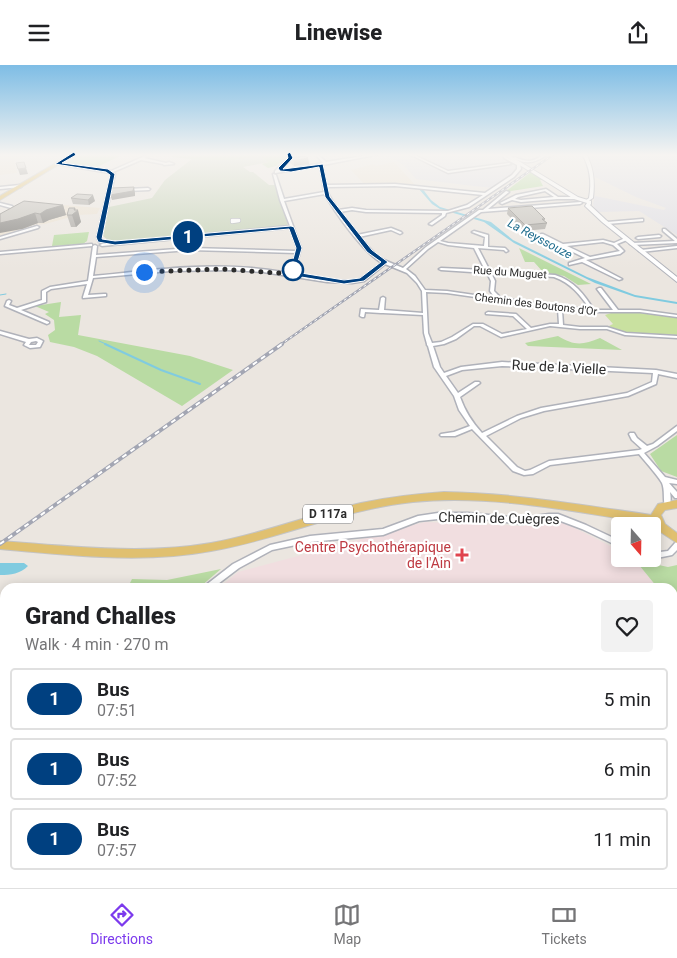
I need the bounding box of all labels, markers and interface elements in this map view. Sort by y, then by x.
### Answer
icon: menu [25,19,53,47]
icon: share [624,19,652,47]
text: Linewise [295,20,382,45]
water label: La Reyssouze [505,216,575,262]
line badge: 1 [172,221,204,253]
text: 1 [183,226,193,247]
unlabelled marker [282,259,304,281]
your location [132,260,157,285]
street label: Rue du Muguet [473,263,548,282]
street label: Chemin des Boutons d'Or [474,291,598,319]
street label: Rue de la Vielle [511,357,607,377]
road number: D 117a [303,504,353,523]
street label: Chemin de Cuègres [438,509,560,527]
north arrow [611,517,661,567]
map controls [611,517,661,567]
place label: Centre Psychothérapique de l'Ain [295,539,451,571]
marker: Centre Psychothérapique de l'Ain [455,548,469,562]
button: heart [601,600,653,652]
text: Grand Challes [25,602,176,630]
text: Walk · 4 min · 270 m [25,635,169,654]
text: Bus [97,678,130,701]
text: 1 [49,688,60,709]
text: 5 min [604,688,651,711]
text: 07:51 [97,701,137,720]
text: Bus [97,748,130,771]
text: 1 [49,758,60,779]
text: 6 min [604,758,651,781]
text: 07:52 [97,771,137,790]
text: Bus [97,818,130,841]
text: 1 [49,828,60,849]
text: 11 min [593,828,651,851]
text: 07:57 [97,841,137,860]
tab: Directions [90,901,153,947]
tab: Map [333,901,361,947]
tab: Tickets [542,901,587,947]

